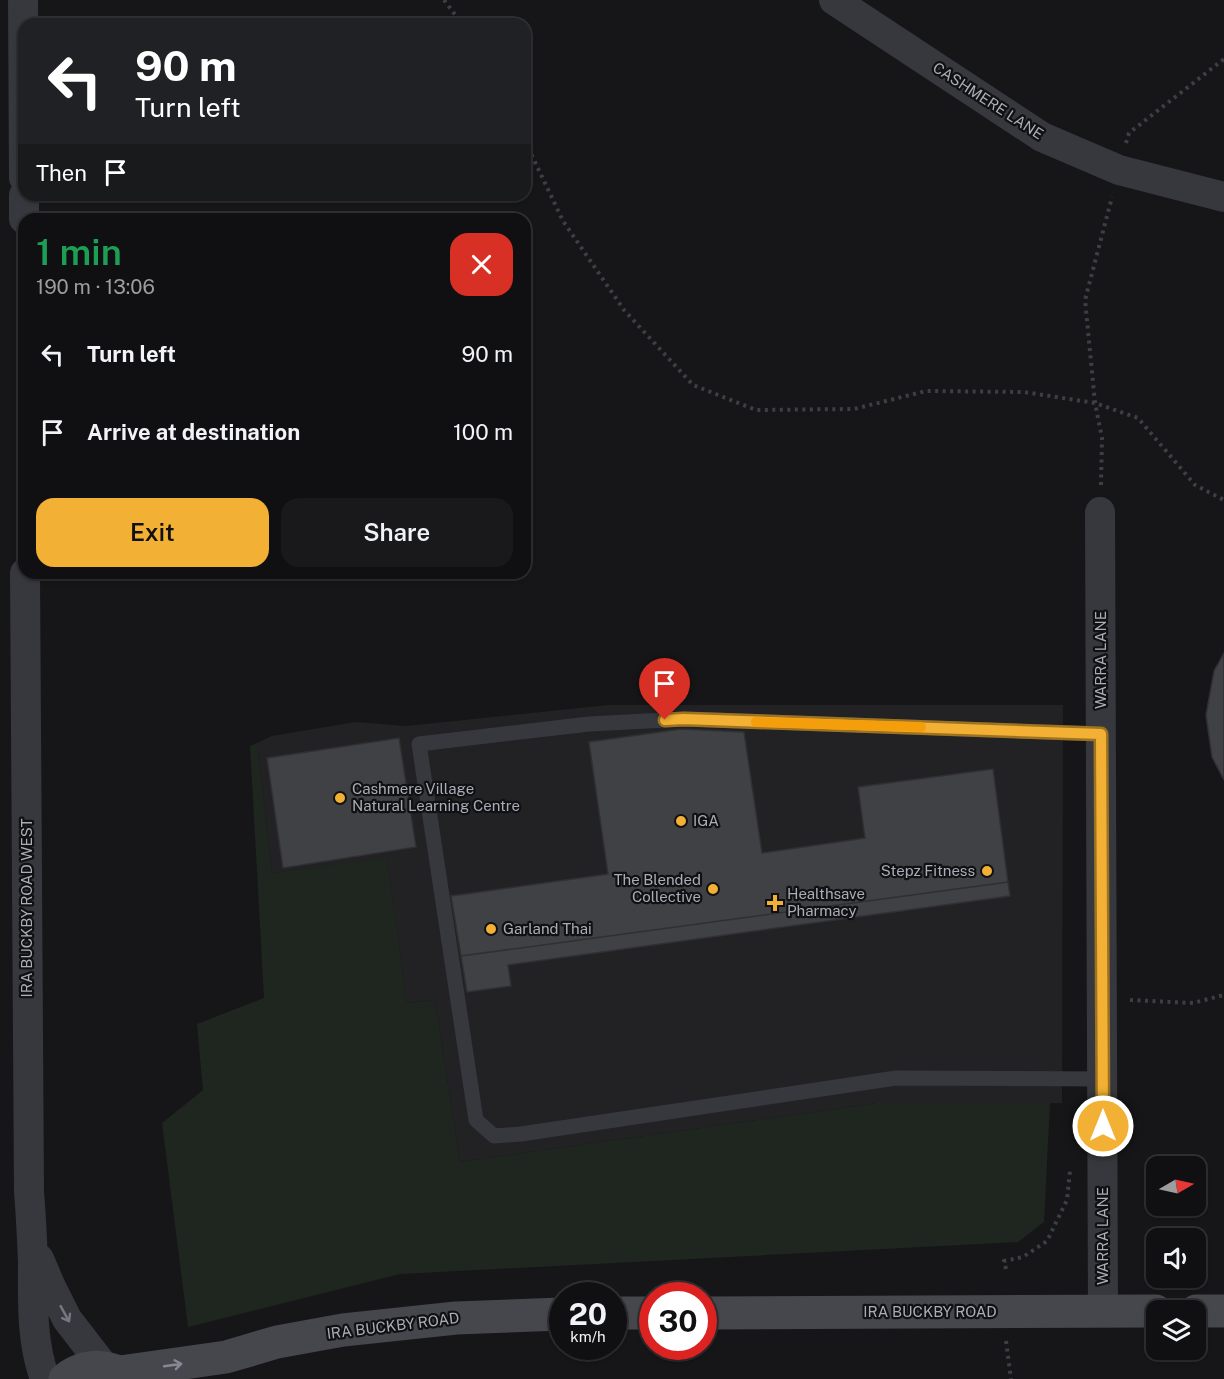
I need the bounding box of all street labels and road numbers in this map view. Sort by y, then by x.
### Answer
street label: CASHMERE LANE [930,59,1047,143]
street label: WARRA LANE [1092,611,1109,709]
street label: IRA BUCKBY ROAD WEST [18,818,35,998]
street label: WARRA LANE [1094,1187,1111,1285]
street label: IRA BUCKBY ROAD [863,1303,997,1320]
street label: IRA BUCKBY ROAD [326,1309,460,1342]

